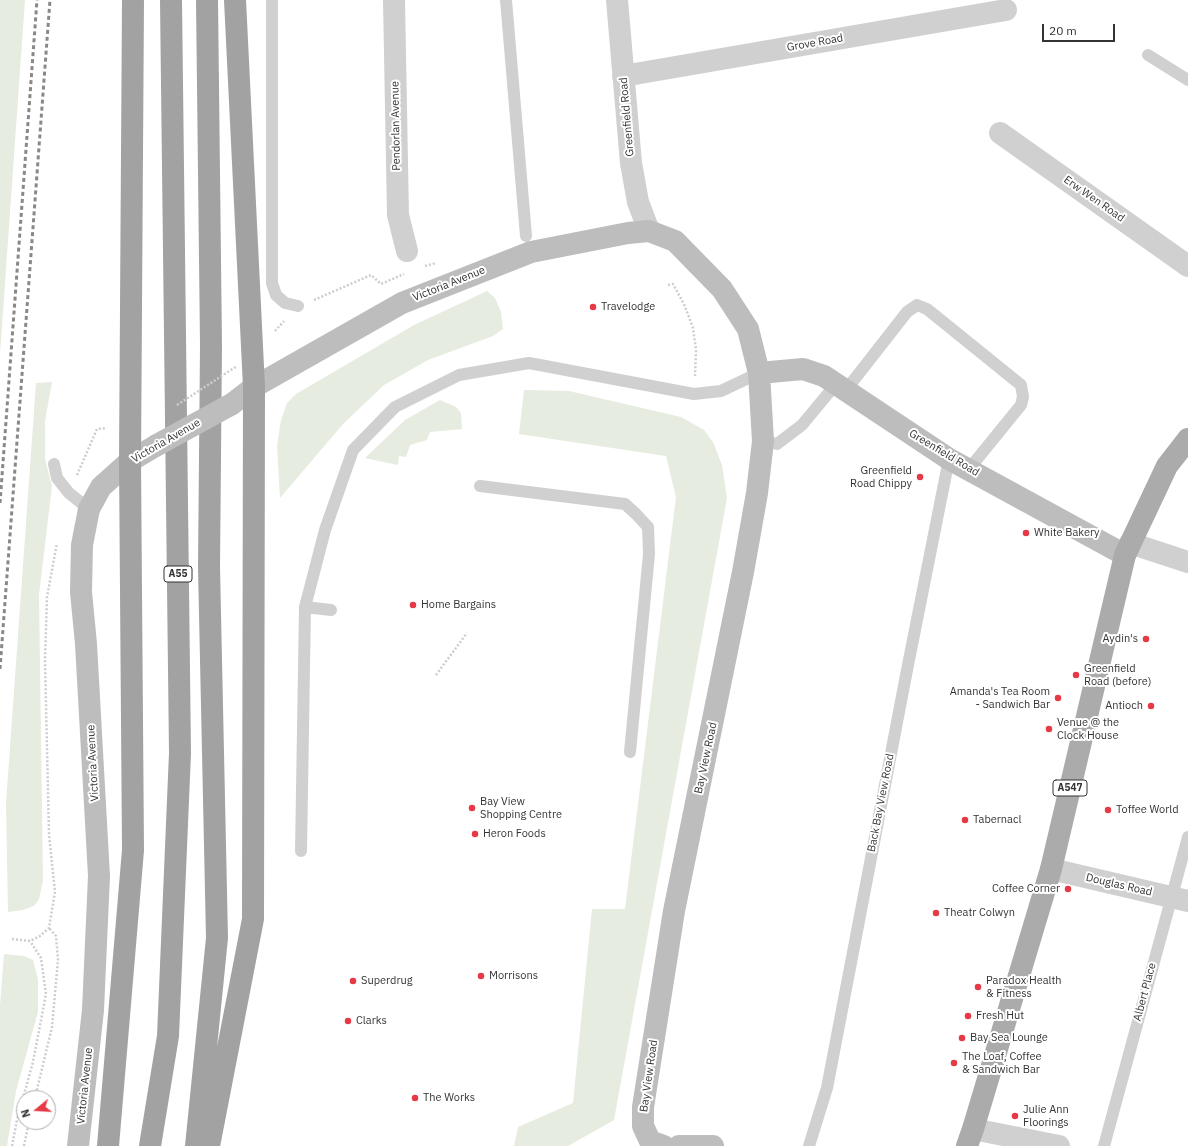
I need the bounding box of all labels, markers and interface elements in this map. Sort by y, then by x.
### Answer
scale bar [1044,16,1117,42]
text: 20 m [1049,23,1077,38]
street label: Grove Road [786,32,844,54]
street label: Greenfield Road [617,77,637,157]
street label: Pendorlan Avenue [389,81,403,171]
street label: Erw Wen Road [1061,173,1127,225]
street label: Victoria Avenue [411,263,487,305]
place label: Travelodge [601,300,655,314]
marker: Travelodge [588,302,598,312]
street label: Victoria Avenue [129,416,203,466]
street label: Greenfield Road [907,427,981,479]
place label: Greenfield Road Chippy [850,464,912,490]
marker: Greenfield Road Chippy [915,472,925,482]
place label: White Bakery [1034,526,1100,540]
marker: White Bakery [1021,528,1031,538]
road number: A55 [164,566,192,582]
place label: Home Bargains [421,598,496,612]
marker: Home Bargains [408,600,418,610]
place label: Aydin's [1102,632,1138,646]
marker: Aydin's [1141,634,1151,644]
place label: Greenfield Road (before) [1084,662,1151,688]
marker: Greenfield Road (before) [1071,670,1081,680]
place label: Amanda's Tea Room - Sandwich Bar [950,685,1050,711]
marker: Amanda's Tea Room - Sandwich Bar [1053,693,1063,703]
place label: Antioch [1105,699,1143,713]
marker: Antioch [1146,701,1156,711]
place label: Venue @ the Clock House [1057,716,1119,742]
street label: Bay View Road [692,721,720,795]
street label: Victoria Avenue [84,724,102,802]
marker: Venue @ the Clock House [1044,724,1054,734]
street label: Back Bay View Road [865,753,897,853]
road number: A547 [1053,780,1087,796]
place label: Bay View Shopping Centre [480,795,562,821]
marker: Bay View Shopping Centre [467,803,477,813]
place label: Toffee World [1116,803,1179,817]
marker: Toffee World [1103,805,1113,815]
place label: Tabernacl [973,813,1021,827]
marker: Tabernacl [960,815,970,825]
place label: Heron Foods [483,827,546,841]
marker: Heron Foods [470,829,480,839]
street label: Douglas Road [1085,871,1153,899]
place label: Coffee Corner [992,882,1060,896]
marker: Coffee Corner [1063,884,1073,894]
place label: Theatr Colwyn [944,906,1015,920]
marker: Theatr Colwyn [931,908,941,918]
street label: Albert Place [1131,961,1159,1023]
place label: Morrisons [489,969,538,983]
marker: Morrisons [476,971,486,981]
place label: Superdrug [361,974,413,988]
place label: Paradox Health & Fitness [986,974,1062,1000]
marker: Superdrug [348,976,358,986]
marker: Paradox Health & Fitness [973,982,983,992]
place label: Fresh Hut [976,1009,1024,1023]
marker: Fresh Hut [963,1011,973,1021]
place label: Clarks [356,1014,387,1028]
marker: Clarks [343,1016,353,1026]
place label: Bay Sea Lounge [970,1031,1048,1045]
marker: Bay Sea Lounge [957,1033,967,1043]
street label: Bay View Road [637,1039,661,1113]
street label: Victoria Avenue [74,1047,96,1125]
place label: The Loaf, Coffee & Sandwich Bar [962,1050,1042,1076]
marker: The Loaf, Coffee & Sandwich Bar [949,1058,959,1068]
north arrow [16,1090,56,1130]
place label: The Works [423,1091,475,1105]
marker: The Works [410,1093,420,1103]
place label: Julie Ann Floorings [1023,1103,1069,1129]
text: N [18,1107,33,1119]
marker: Julie Ann Floorings [1010,1111,1020,1121]

